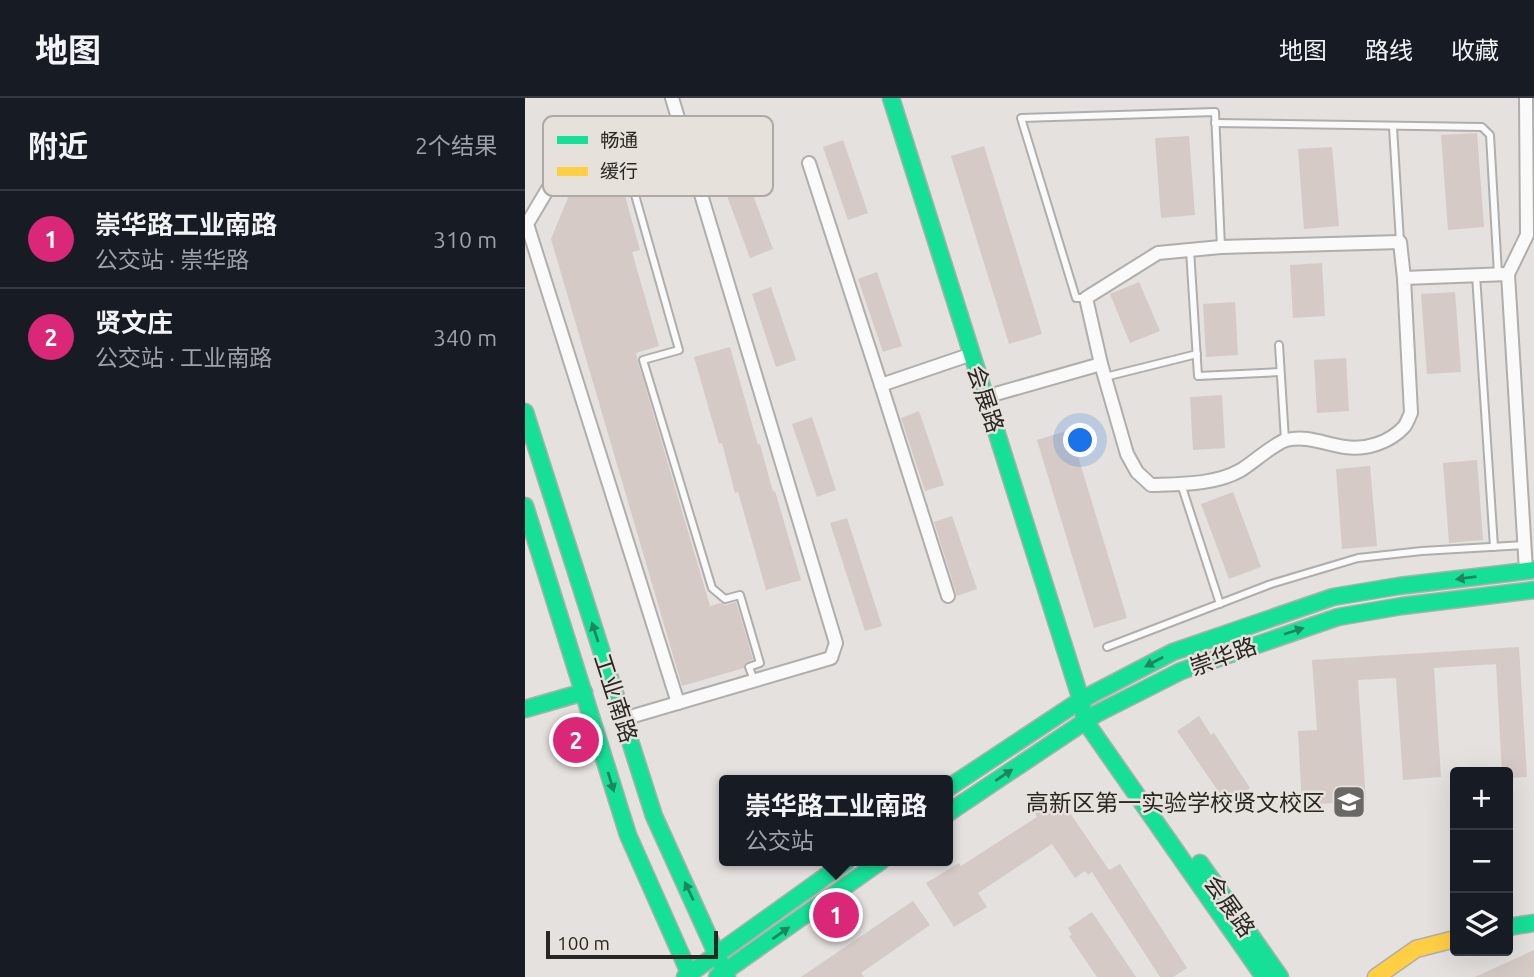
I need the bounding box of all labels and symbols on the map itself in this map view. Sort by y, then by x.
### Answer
legend [543,116,773,196]
text: 畅通 [600,129,638,151]
text: 缓行 [600,160,638,182]
street label: 会展路 [963,362,1009,436]
your location [1063,423,1097,457]
one-way arrow [1455,572,1477,583]
one-way arrow [589,621,600,642]
one-way arrow [1284,625,1305,636]
street label: 崇华路 [1186,632,1260,680]
street label: 工业南路 [590,650,642,746]
one-way arrow [1144,656,1164,668]
pin: 2 [553,714,599,766]
one-way arrow [994,768,1014,781]
one-way arrow [607,771,617,792]
school or university icon: 高新区第一实验学校贤文校区 [1330,783,1368,821]
place label: 高新区第一实验学校贤文校区 [1026,790,1325,815]
street label: 会展路 [1200,871,1260,941]
one-way arrow [683,881,694,902]
pin: 1 [813,889,859,941]
one-way arrow [772,926,790,940]
scale bar [546,928,717,960]

